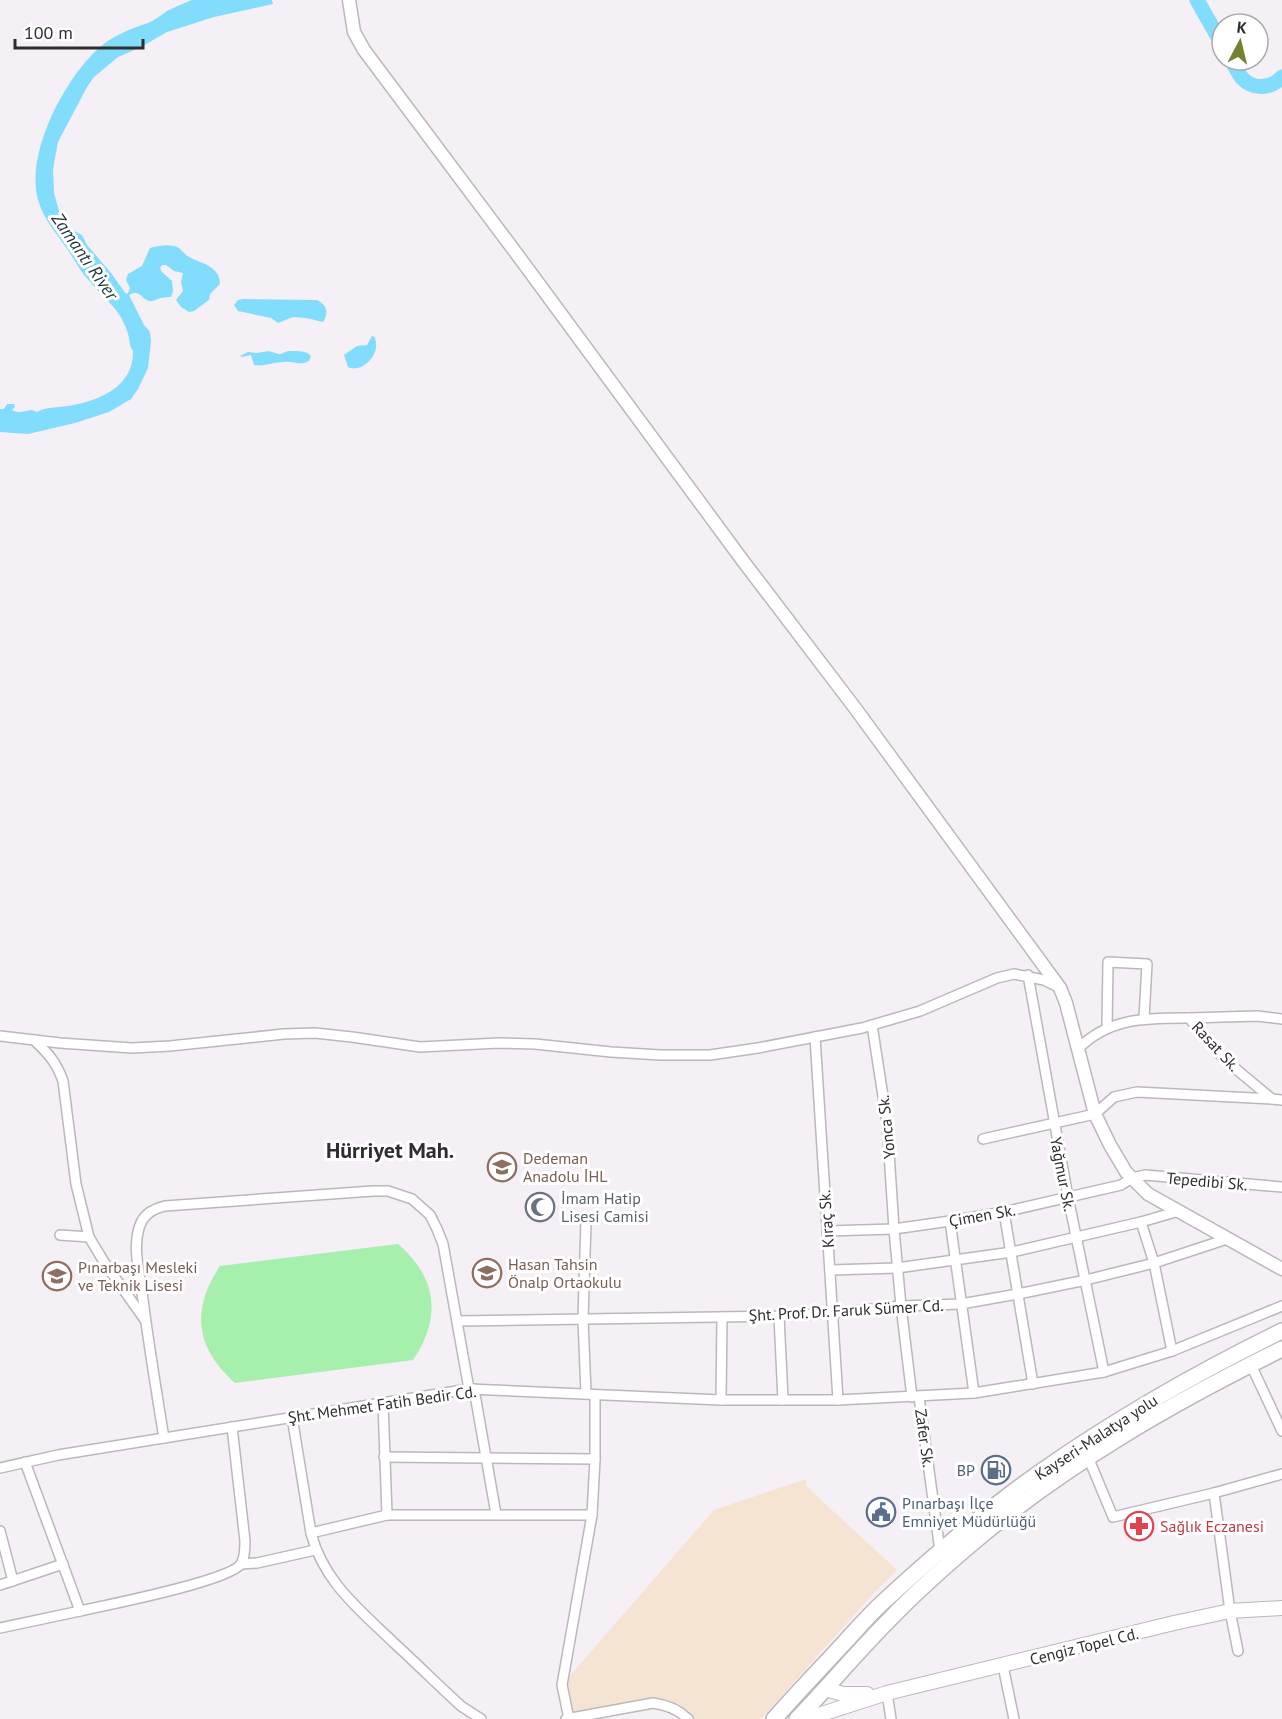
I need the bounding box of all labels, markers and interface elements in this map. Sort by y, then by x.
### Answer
scale bar [15,12,142,50]
north arrow [1210,12,1270,72]
text: K [1236,17,1248,38]
text: 100 m [24,21,73,44]
water label: Zamantı River [46,207,124,305]
street label: Rasat Sk. [1188,1017,1244,1075]
street label: Yonca Sk. [873,1094,899,1160]
street label: Yağmur Sk. [1046,1135,1080,1213]
district label: Hürriyet Mah. [326,1136,454,1164]
place label: Dedeman Anadolu İHL [523,1148,607,1186]
school or university icon: Dedeman Anadolu İHL [486,1151,518,1183]
street label: Tepedibi Sk. [1166,1167,1248,1195]
place label: İmam Hatip Lisesi Camisi [561,1188,649,1226]
street label: Kıraç Sk. [814,1189,838,1249]
mosque icon: İmam Hatip Lisesi Camisi [524,1191,556,1223]
street label: Çimen Sk. [947,1199,1017,1231]
place label: Hasan Tahsin Önalp Ortaokulu [508,1254,622,1292]
place label: Pınarbaşı Mesleki ve Teknik Lisesi [78,1257,198,1295]
school or university icon: Hasan Tahsin Önalp Ortaokulu [471,1257,503,1289]
school or university icon: Pınarbaşı Mesleki ve Teknik Lisesi [41,1260,73,1292]
street label: Şht. Prof. Dr. Faruk Sümer Cd. [748,1295,944,1325]
street label: Şht. Mehmet Fatih Bedir Cd. [287,1381,477,1427]
street label: Kayseri-Malatya yolu [1031,1390,1161,1484]
street label: Zafer Sk. [911,1408,939,1468]
fuel station icon: BP [980,1454,1012,1486]
place label: BP [957,1460,975,1480]
place label: Pınarbaşı İlçe Emniyet Müdürlüğü [902,1493,1036,1531]
public building icon: Pınarbaşı İlçe Emniyet Müdürlüğü [865,1496,897,1528]
pharmacy icon: Sağlık Eczanesi [1123,1510,1155,1542]
place label: Sağlık Eczanesi [1160,1516,1264,1536]
street label: Cengiz Topel Cd. [1028,1623,1140,1669]

